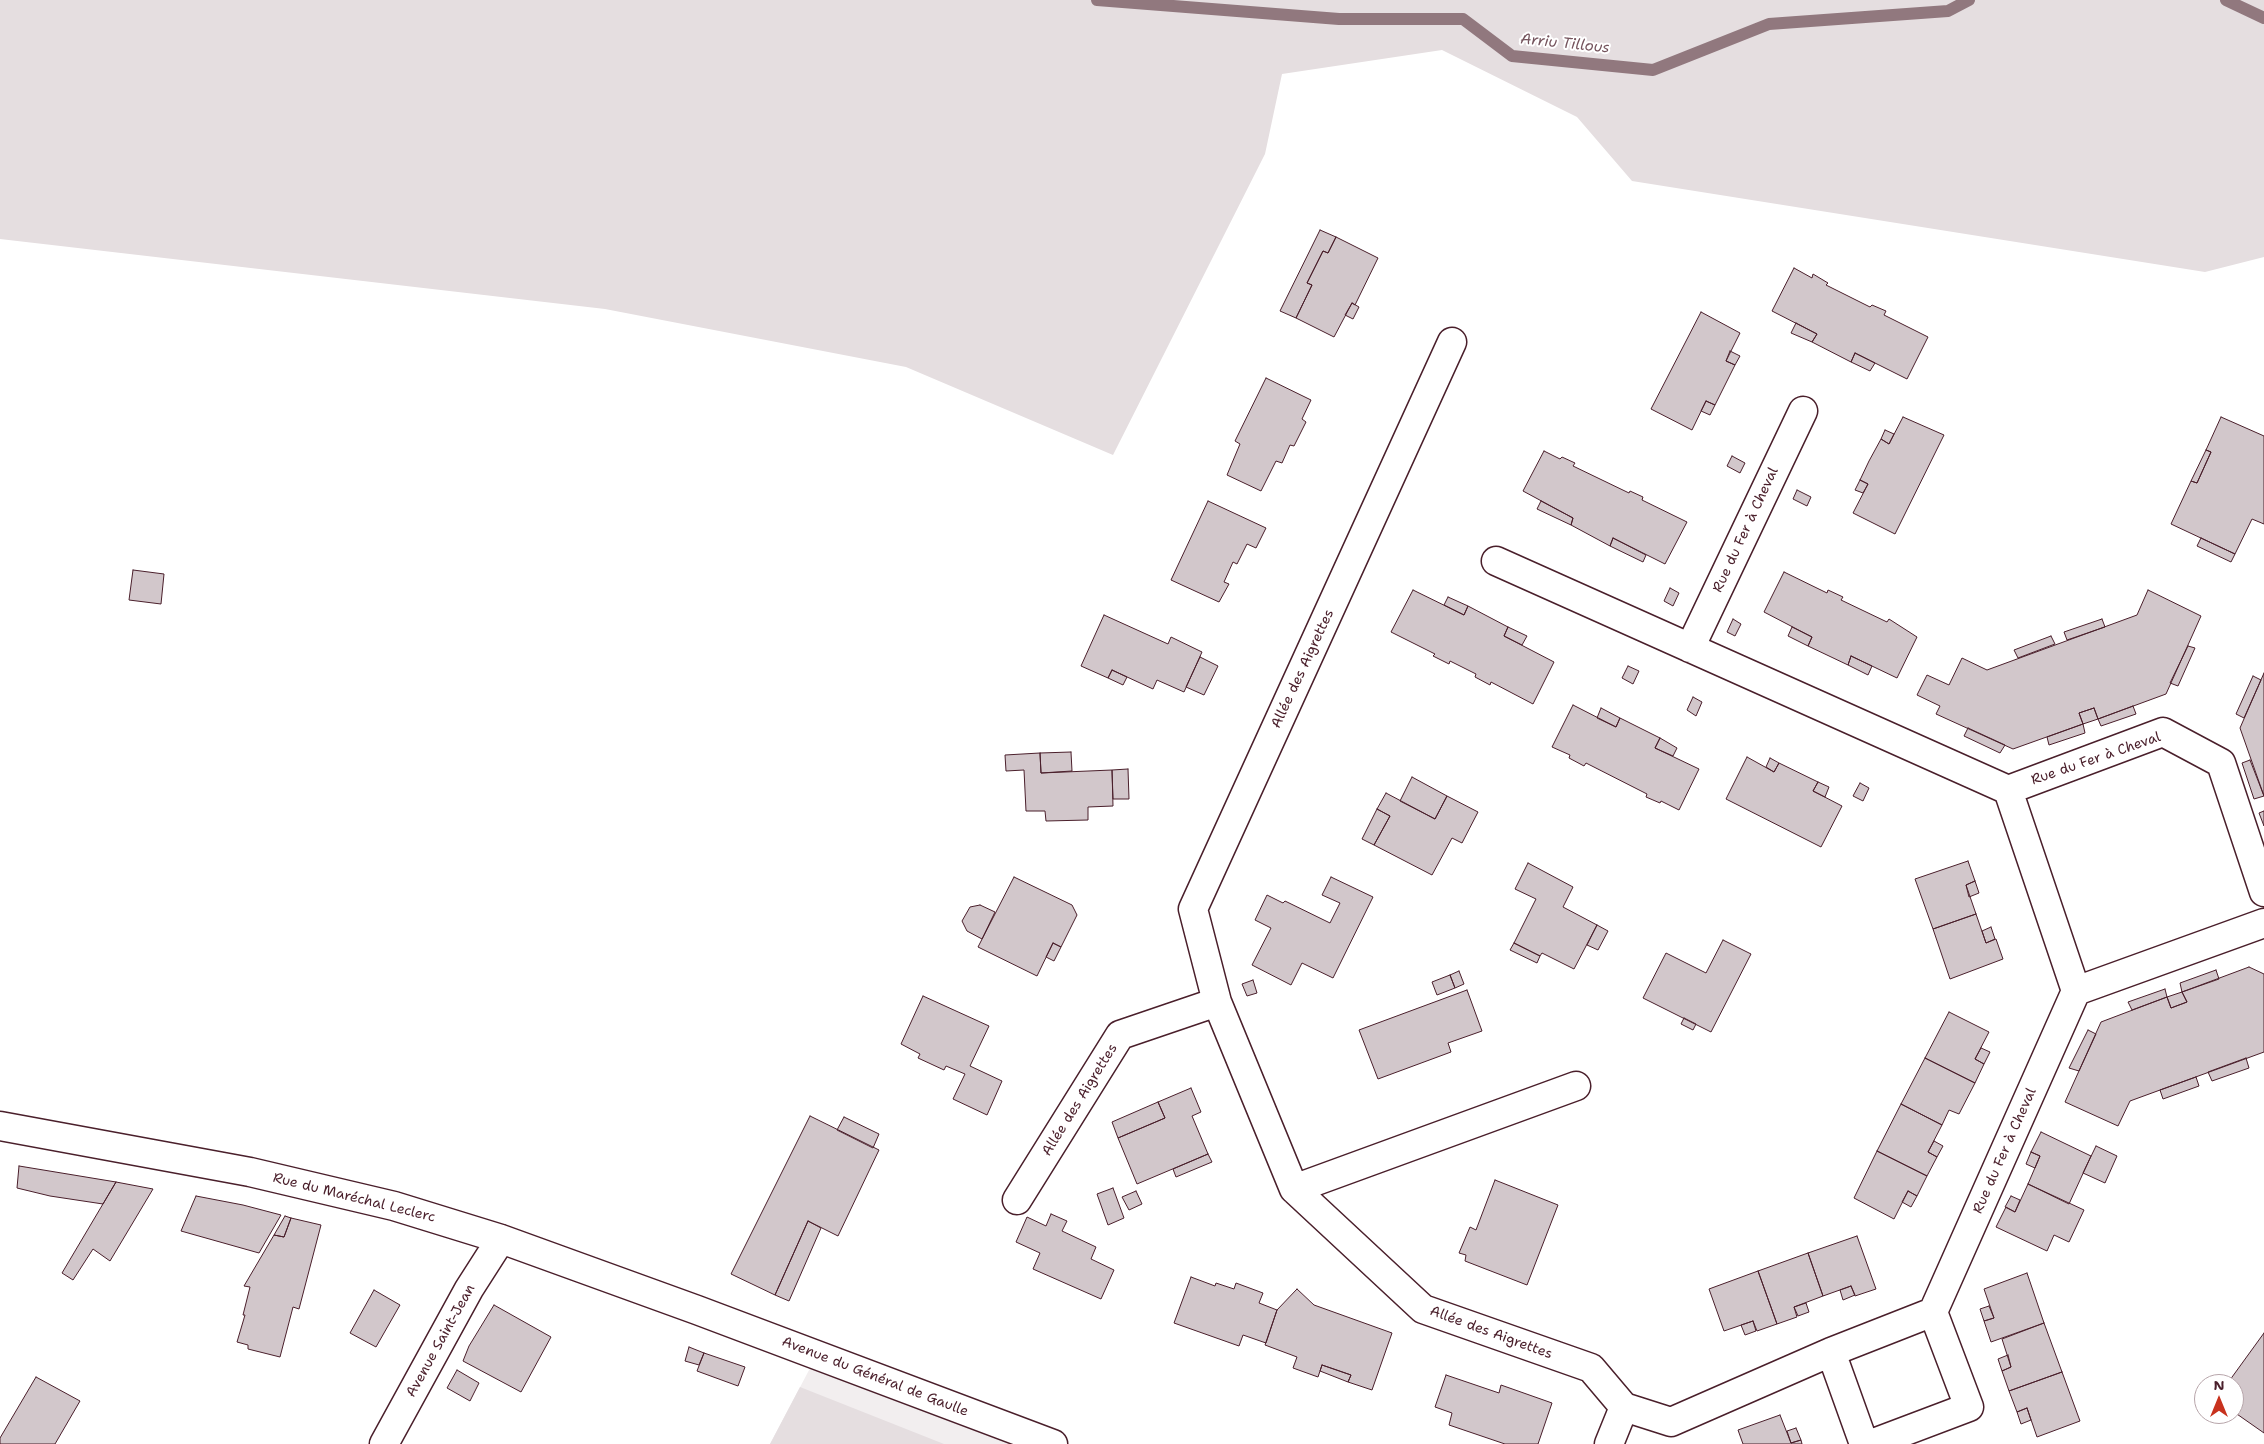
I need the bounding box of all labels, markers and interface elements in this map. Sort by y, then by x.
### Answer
water label: Arriu Tillous [1519,30,1611,58]
street label: Rue du Fer à Cheval [1710,465,1782,595]
street label: Allée des Aigrettes [1268,607,1338,731]
street label: Rue du Fer à Cheval [2029,729,2163,789]
street label: Allée des Aigrettes [1039,1041,1121,1159]
street label: Rue du Fer à Cheval [1970,1085,2040,1217]
street label: Rue du Maréchal Leclerc [271,1170,437,1226]
street label: Avenue Saint-Jean [403,1282,479,1400]
street label: Allée des Aigrettes [1427,1303,1555,1363]
street label: Avenue du Général de Gaulle [779,1334,971,1420]
north arrow [2194,1374,2244,1424]
text: N [2213,1376,2225,1394]

